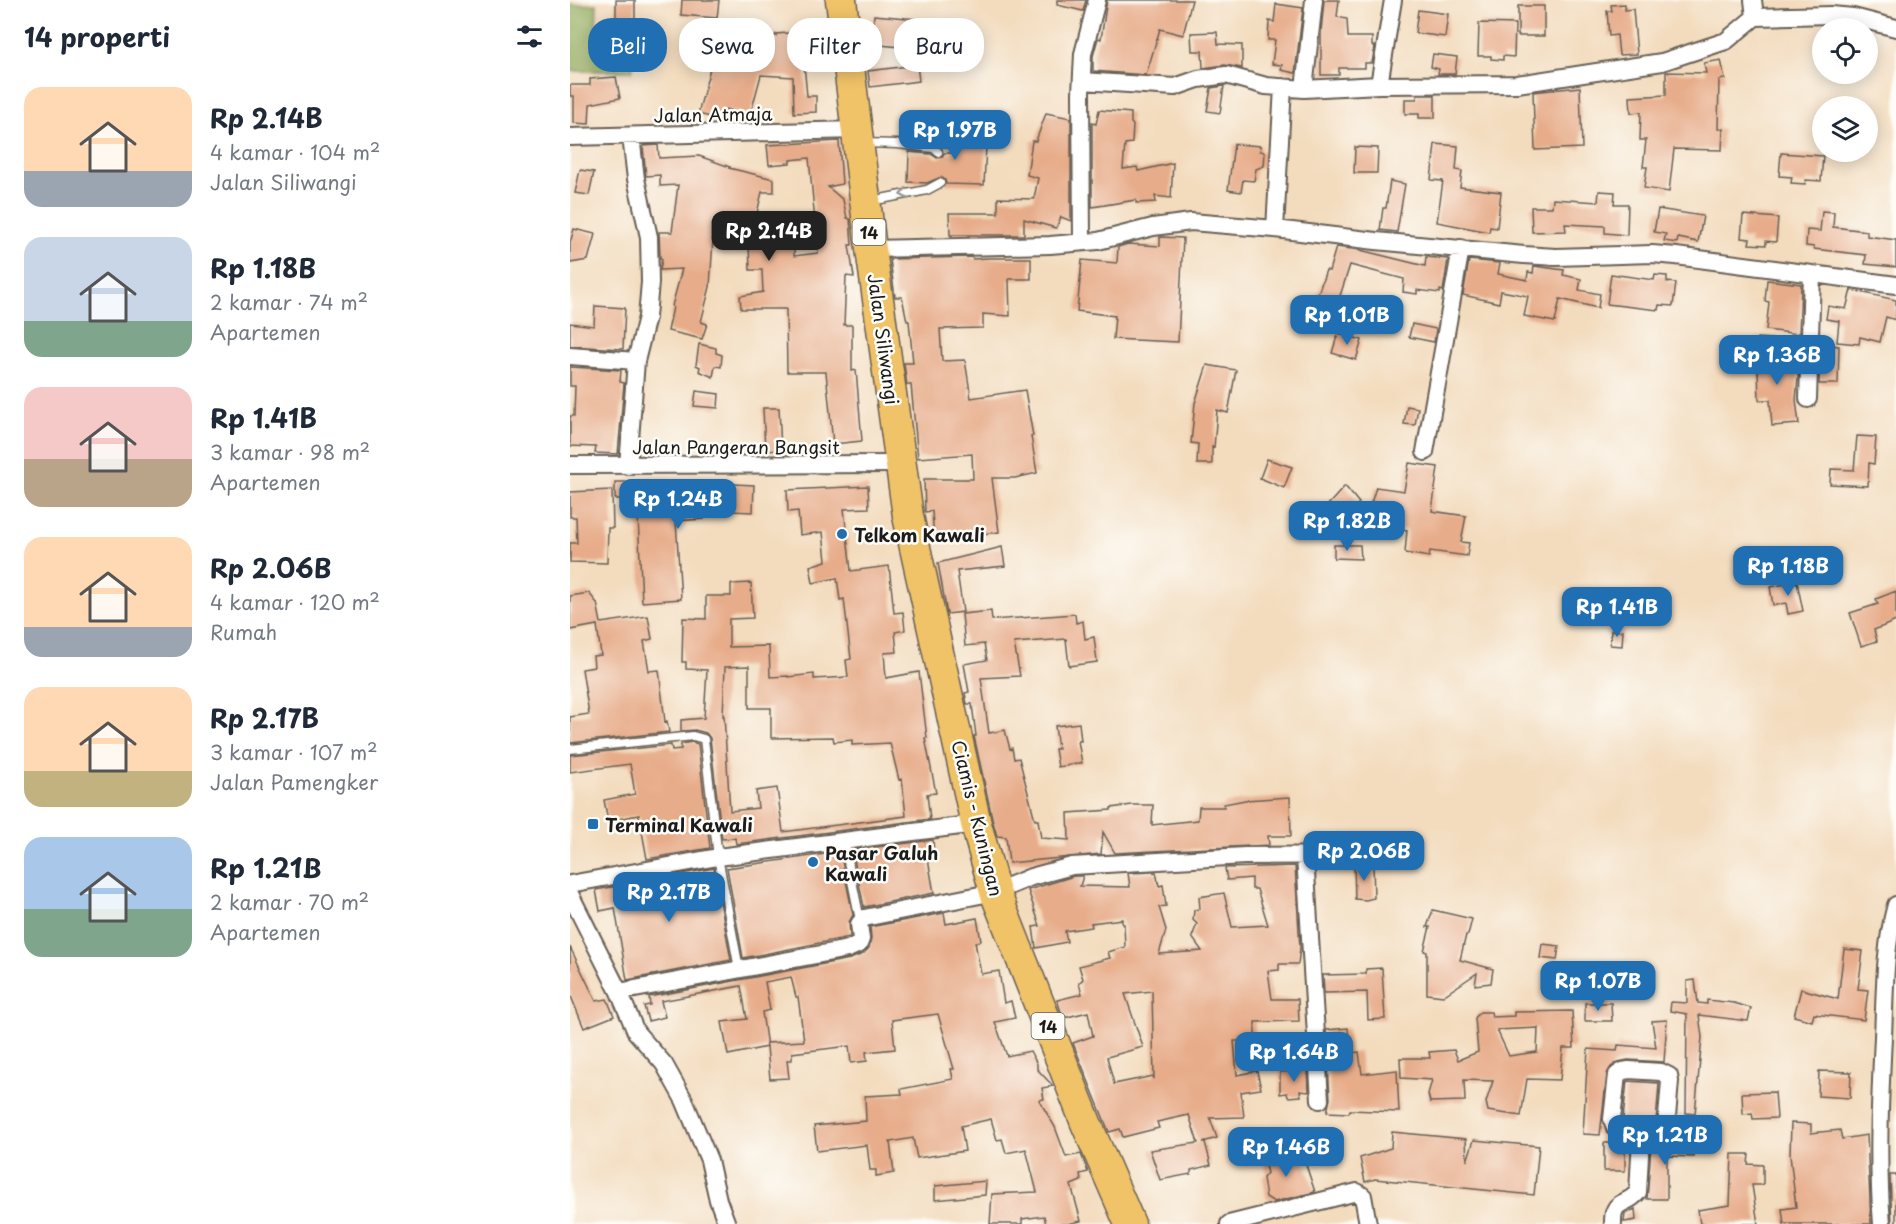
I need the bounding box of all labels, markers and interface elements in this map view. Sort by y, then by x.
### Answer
text: 14 properti [24,17,170,56]
chip: Beli [588,18,667,72]
chip: Sewa [679,18,775,72]
chip: Filter [787,18,882,72]
chip: Baru [894,18,984,72]
map controls [1812,18,1878,162]
button: locate [1812,18,1878,84]
icon: filters [513,20,546,53]
button: layers [1812,96,1878,162]
text: Rp 2.14B [210,98,323,137]
street label: Jalan Atmaja [653,99,773,129]
pin: Rp 1.97B [893,110,1017,161]
icon: home [72,111,144,183]
text: Rp 1.97B [913,114,997,144]
text: 4 kamar · 104 m² [210,137,380,167]
text: Jalan Siliwangi [210,167,357,197]
one-way arrow [899,187,909,200]
pin: Rp 2.14B [707,211,831,262]
text: Rp 2.14B [726,215,812,245]
road number: 14 [852,219,886,245]
text: Rp 1.18B [210,248,316,287]
icon: home [72,261,144,333]
street label: Jalan Siliwangi [861,272,907,406]
text: 2 kamar · 74 m² [210,287,368,317]
pin: Rp 1.01B [1285,295,1409,346]
text: Rp 1.01B [1304,299,1390,329]
text: Apartemen [210,317,321,347]
pin: Rp 1.36B [1715,335,1839,386]
text: Rp 1.36B [1733,339,1821,369]
text: Rp 1.41B [210,398,317,437]
icon: home [72,411,144,483]
street label: Jalan Pangeran Bangsit [632,433,840,460]
text: 3 kamar · 98 m² [210,437,370,467]
text: Apartemen [210,467,321,497]
pin: Rp 1.24B [616,479,740,530]
text: Rp 1.24B [633,483,723,513]
pin: Rp 1.82B [1285,501,1409,552]
text: Rp 1.82B [1303,505,1391,535]
place label: Telkom Kawali [854,521,985,548]
marker: Telkom Kawali [835,527,849,541]
pin: Rp 1.18B [1726,546,1850,597]
text: Rp 2.06B [210,548,331,587]
text: Rp 1.18B [1747,550,1829,580]
icon: home [72,561,144,633]
text: 4 kamar · 120 m² [210,587,380,617]
pin: Rp 1.41B [1555,587,1679,638]
text: Rp 1.41B [1576,591,1658,621]
text: Rumah [210,617,277,647]
text: Rp 2.17B [210,698,319,737]
icon: home [72,711,144,783]
text: 3 kamar · 107 m² [210,737,378,767]
street label: Ciamis - Kuningan [946,737,1010,899]
text: Jalan Pamengker [210,767,378,797]
place label: Terminal Kawali [605,811,753,838]
marker: Terminal Kawali [586,817,600,831]
pin: Rp 2.06B [1302,831,1426,882]
text: Rp 2.06B [1317,835,1411,865]
place label: Pasar Galuh Kawali [825,839,938,887]
text: Rp 1.21B [210,848,322,887]
marker: Pasar Galuh Kawali [806,855,820,869]
icon: home [72,861,144,933]
pin: Rp 2.17B [607,872,731,923]
text: Rp 2.17B [627,876,711,906]
text: 2 kamar · 70 m² [210,887,369,917]
text: Apartemen [210,917,321,947]
pin: Rp 1.07B [1536,961,1660,1012]
text: Rp 1.07B [1554,965,1642,995]
road number: 14 [1032,1013,1064,1039]
pin: Rp 1.64B [1232,1032,1356,1083]
text: Rp 1.64B [1249,1036,1339,1066]
pin: Rp 1.21B [1603,1115,1727,1166]
text: Rp 1.21B [1622,1119,1708,1149]
pin: Rp 1.46B [1224,1127,1348,1178]
text: Rp 1.46B [1242,1131,1330,1161]

